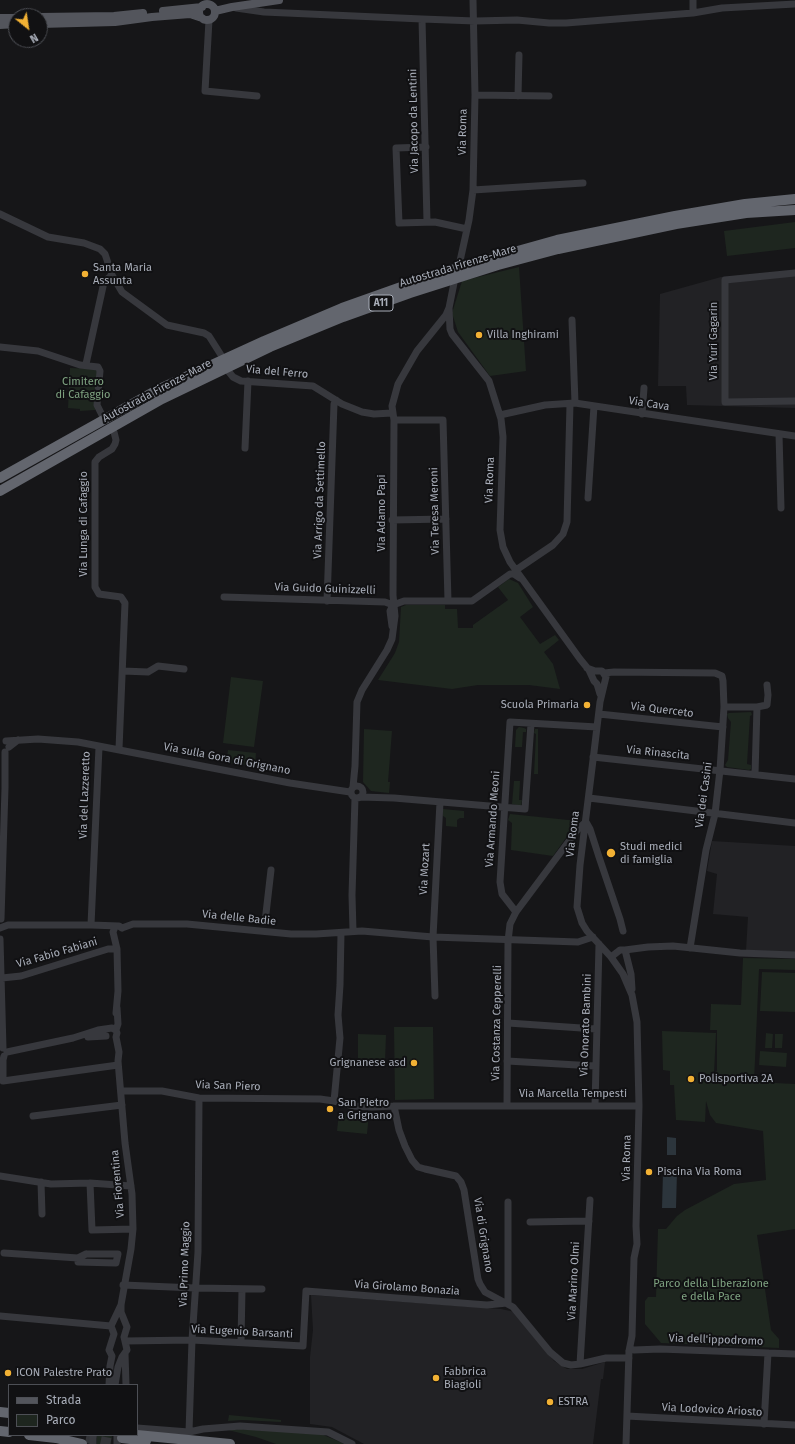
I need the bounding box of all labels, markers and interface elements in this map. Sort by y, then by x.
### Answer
north arrow [8,8,48,48]
text: N [27,31,40,45]
street label: Via Jacopo da Lentini [406,69,422,173]
street label: Via Roma [456,109,470,155]
street label: Autostrada Firenze-Mare [398,242,518,290]
place label: Santa Maria Assunta [93,261,152,287]
marker: Santa Maria Assunta [80,269,90,279]
road number: A11 [369,295,393,311]
street label: Via Yuri Gagarin [707,302,721,380]
place label: Villa Inghirami [487,328,559,342]
marker: Villa Inghirami [474,330,484,340]
street label: Autostrada Firenze-Mare [100,357,214,425]
street label: Via del Ferro [245,363,309,381]
park label: Cimitero di Cafaggio [56,375,110,401]
street label: Via Cava [628,394,670,414]
street label: Via Arrigo da Settimello [311,441,329,559]
street label: Via Roma [483,457,497,503]
street label: Via Teresa Meroni [428,467,442,555]
street label: Via Lunga di Cafaggio [77,471,91,577]
street label: Via Adamo Papi [375,474,389,552]
street label: Via Guido Guinizzelli [274,581,376,597]
place label: Scuola Primaria [501,698,579,712]
marker: Scuola Primaria [582,700,592,710]
street label: Via Querceto [630,700,694,720]
street label: Via sulla Gora di Grignano [162,740,292,778]
street label: Via Rinascita [626,743,690,763]
street label: Via del Lazzeretto [77,751,93,839]
street label: Via dei Casini [693,761,715,829]
street label: Via Armando Meoni [483,770,503,868]
street label: Via Roma [564,810,582,858]
place label: Studi medici di famiglia [620,840,682,866]
street label: Via Mozart [417,843,433,895]
marker: Studi medici di famiglia [605,847,617,859]
street label: Via delle Badie [201,908,277,928]
street label: Via Fabio Fabiani [15,935,99,971]
street label: Via Costanza Cepperelli [489,965,505,1081]
street label: Via Onorato Bambini [578,973,594,1077]
place label: Grignanese asd [329,1056,406,1070]
marker: Grignanese asd [409,1058,419,1068]
place label: Polisportiva 2A [699,1072,773,1086]
marker: Polisportiva 2A [686,1074,696,1084]
street label: Via San Piero [195,1078,261,1094]
street label: Via Marcella Tempesti [519,1087,627,1101]
place label: San Pietro a Grignano [338,1096,392,1122]
marker: San Pietro a Grignano [325,1104,335,1114]
street label: Via Roma [620,1135,634,1181]
street label: Via Fiorentina [108,1149,128,1219]
place label: Piscina Via Roma [657,1165,742,1179]
marker: Piscina Via Roma [644,1167,654,1177]
street label: Via di Grignano [471,1196,495,1274]
street label: Via Primo Maggio [177,1221,193,1307]
street label: Via Marino Olmi [565,1241,583,1321]
park label: Parco della Liberazione e della Pace [653,1277,769,1303]
street label: Via Girolamo Bonazia [354,1278,460,1298]
street label: Via Eugenio Barsanti [191,1323,293,1341]
street label: Via dell'ippodromo [668,1332,764,1348]
place label: Fabbrica Biagioli [444,1365,486,1391]
place label: ICON Palestre Prato [16,1366,112,1380]
marker: ICON Palestre Prato [3,1368,13,1378]
marker: Fabbrica Biagioli [431,1373,441,1383]
legend [8,1384,138,1436]
text: Strada [46,1393,81,1407]
place label: ESTRA [558,1395,588,1409]
marker: ESTRA [545,1397,555,1407]
street label: Via Lodovico Ariosto [661,1401,763,1419]
text: Parco [46,1413,76,1427]

